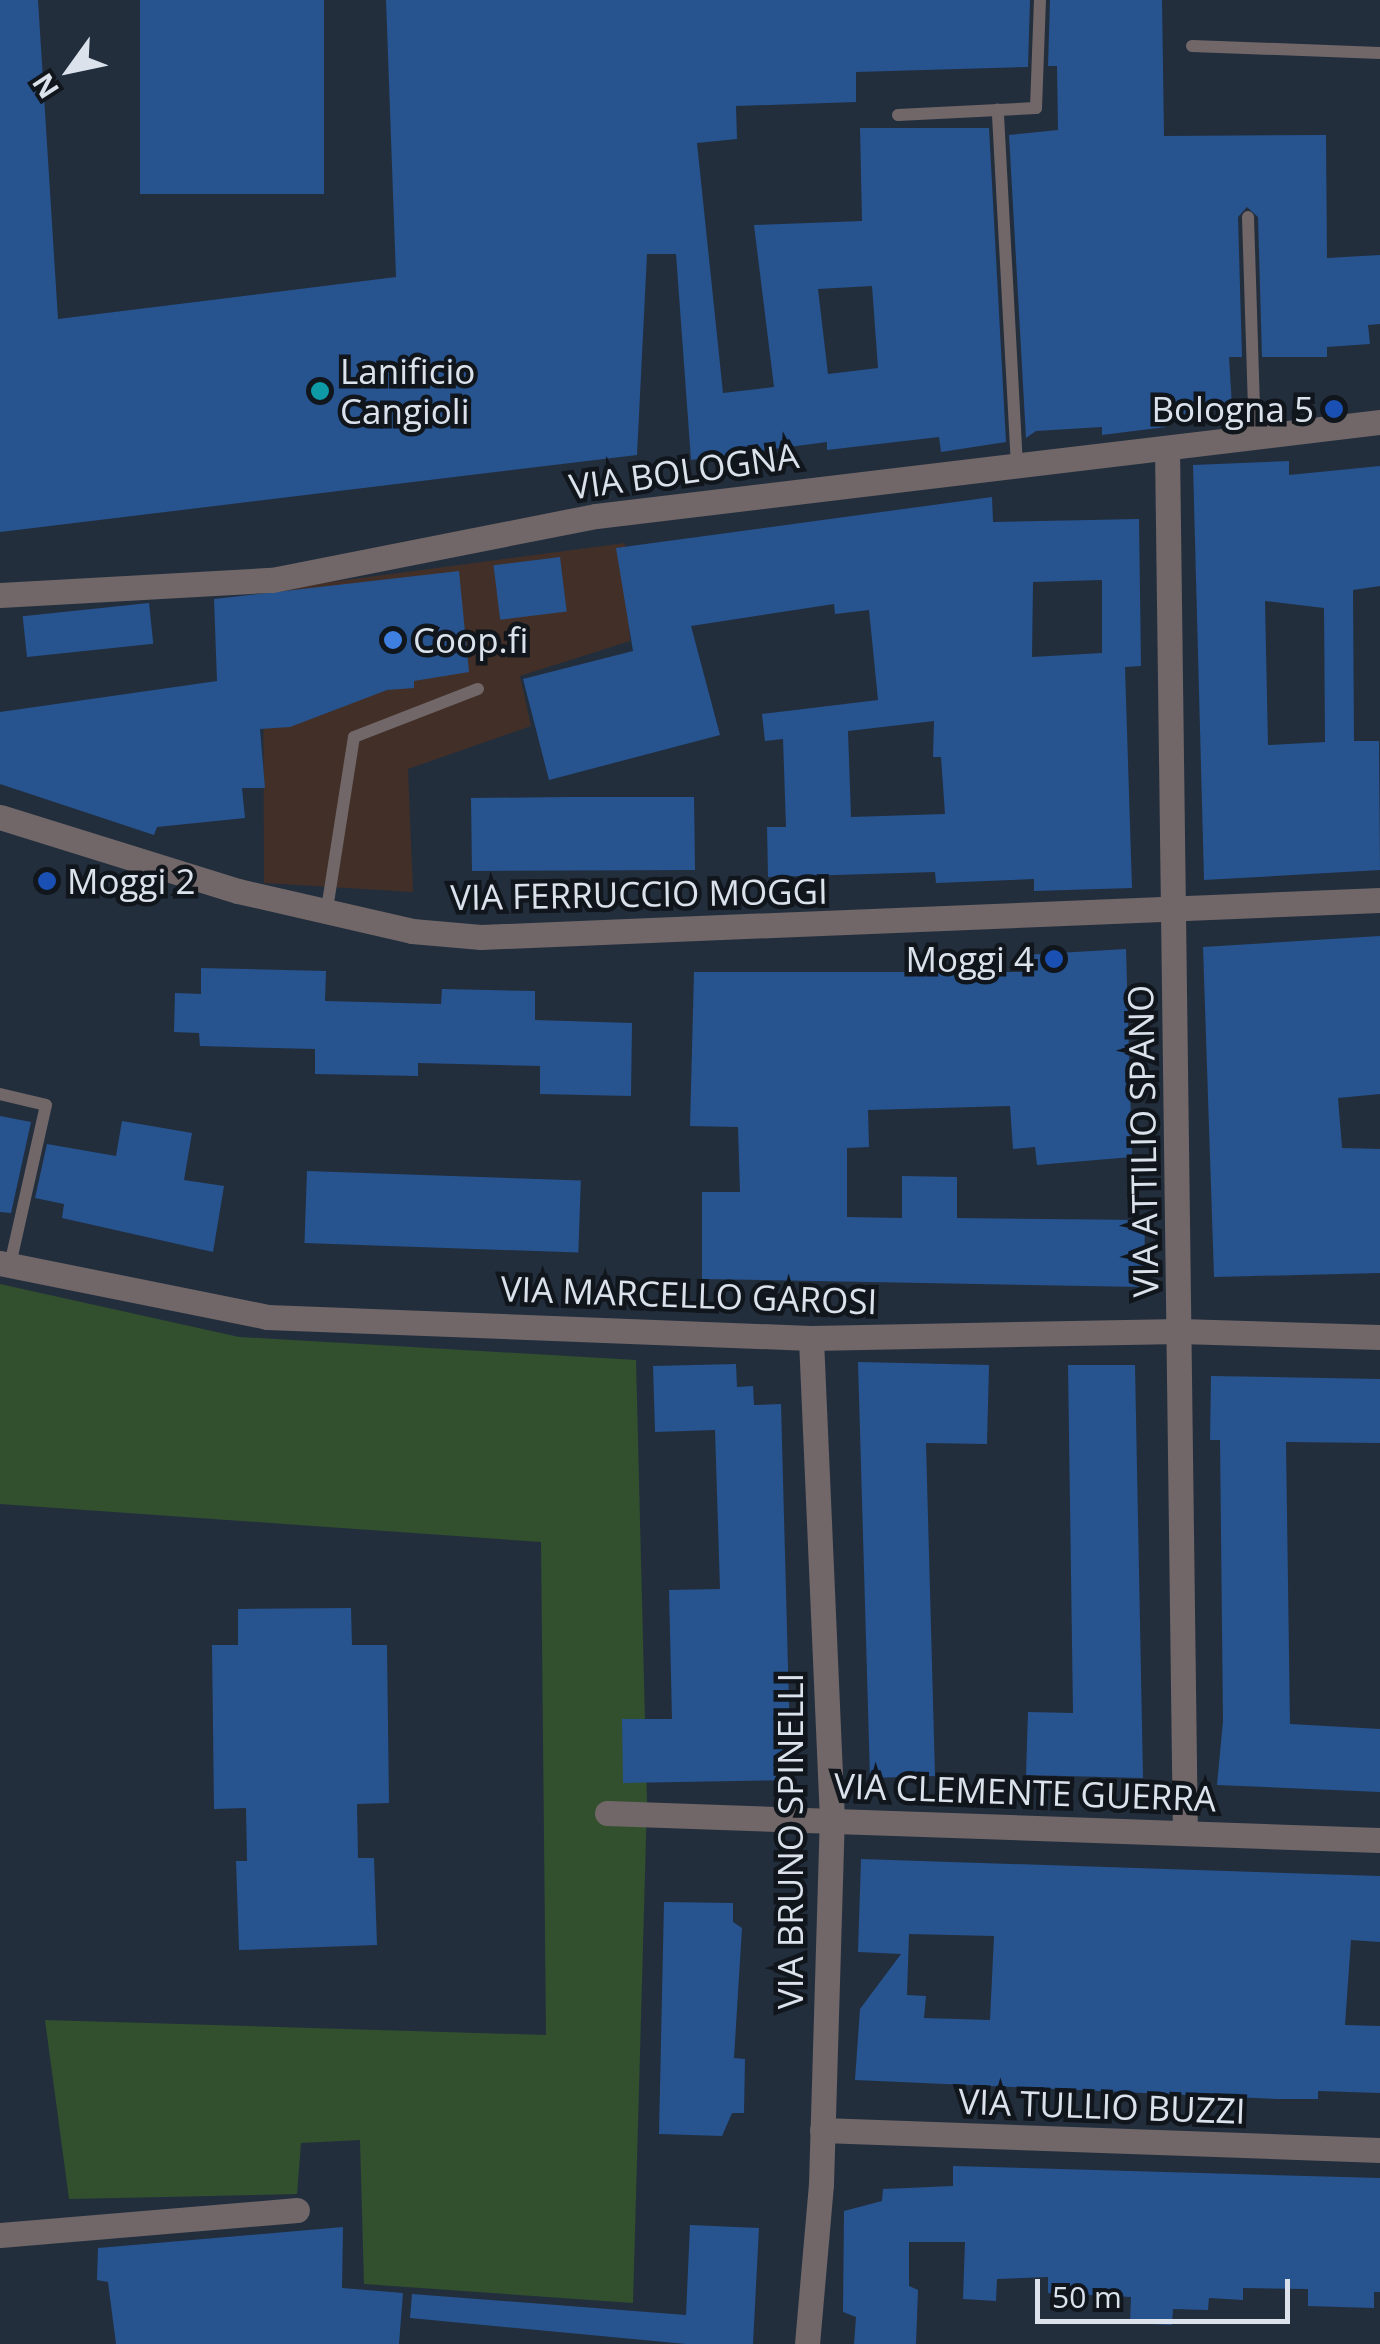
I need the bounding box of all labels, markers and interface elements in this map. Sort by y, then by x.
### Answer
north arrow [20,20,120,120]
text: N [23,66,67,106]
place label: Lanificio Cangioli [340,350,475,432]
marker: Lanificio Cangioli [309,380,331,402]
place label: Bologna 5 [1151,388,1314,430]
marker: Bologna 5 [1323,398,1345,420]
street label: VIA BOLOGNA [567,434,801,508]
place label: Coop.fi [413,619,528,661]
marker: Coop.fi [382,629,404,651]
place label: Moggi 2 [67,860,195,902]
marker: Moggi 2 [36,870,58,892]
street label: VIA FERRUCCIO MOGGI [450,870,828,918]
place label: Moggi 4 [906,938,1034,980]
marker: Moggi 4 [1043,948,1065,970]
street label: VIA ATTILIO SPANO [1119,984,1167,1298]
street label: VIA MARCELLO GAROSI [500,1267,878,1323]
street label: VIA BRUNO SPINELLI [769,1673,811,2009]
street label: VIA CLEMENTE GUERRA [833,1764,1217,1820]
street label: VIA TULLIO BUZZI [958,2080,1246,2132]
scale bar [1040,2259,1295,2321]
text: 50 m [1052,2276,1122,2317]

